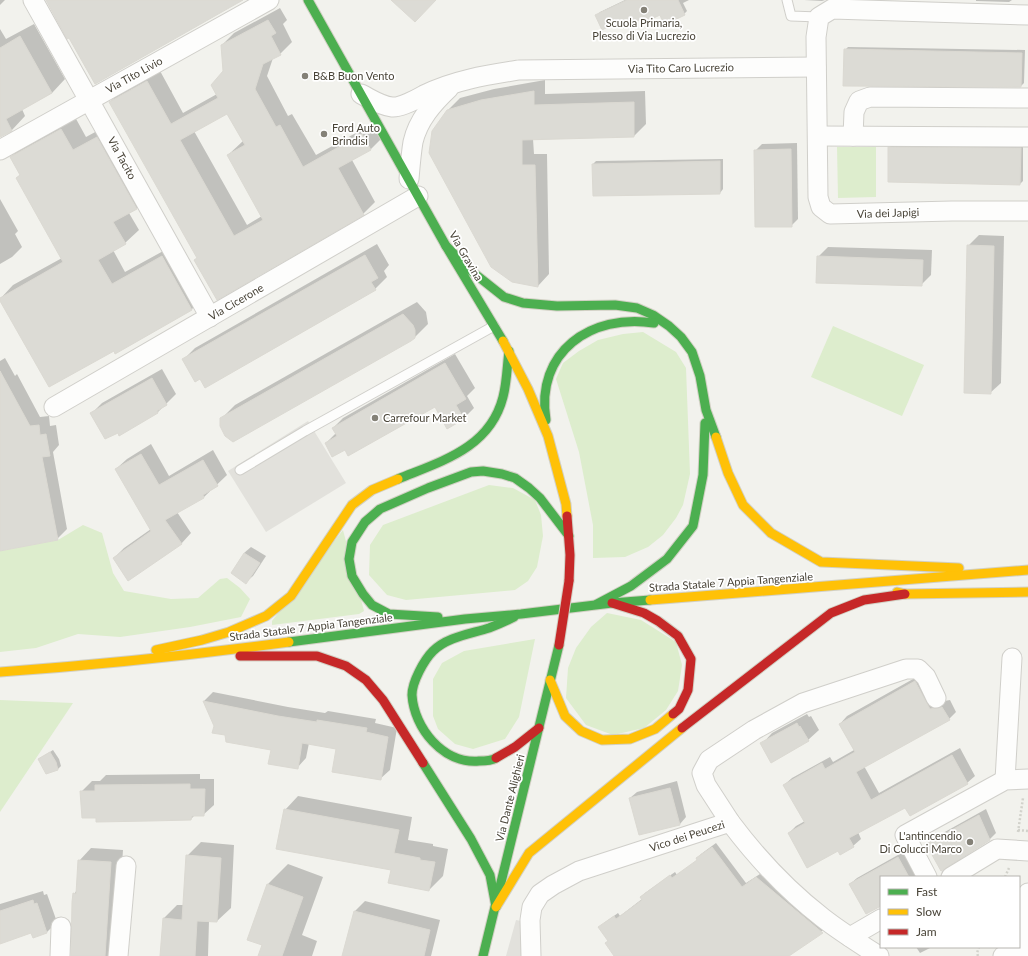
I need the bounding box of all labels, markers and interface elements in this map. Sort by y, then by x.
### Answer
marker: Scuola Primaria, Plesso di Via Lucrezio [639,5,649,15]
place label: Scuola Primaria, Plesso di Via Lucrezio [592,16,696,42]
street label: Via Tito Livio [103,54,164,96]
street label: Via Tito Caro Lucrezio [628,60,734,75]
place label: B&B Buon Vento [313,69,394,82]
marker: B&B Buon Vento [300,71,310,81]
place label: Ford Auto Brindisi [332,121,380,147]
marker: Ford Auto Brindisi [319,129,329,139]
street label: Via Tacito [105,134,139,181]
street label: Via dei Japigi [857,205,920,220]
street label: Via Gravina [447,228,486,283]
street label: Via Cicerone [206,281,266,323]
place label: Carrefour Market [383,411,467,424]
marker: Carrefour Market [370,413,380,423]
street label: Strada Statale 7 Appia Tangenziale [649,569,814,594]
street label: Strada Statale 7 Appia Tangenziale [229,610,393,643]
street label: Via Dante Alighieri [492,752,527,843]
street label: Vico dei Peucezi [647,817,727,854]
place label: L'antincendio Di Colucci Marco [880,829,962,855]
marker: L'antincendio Di Colucci Marco [965,837,975,847]
legend [880,876,1020,948]
text: Fast [916,884,938,899]
text: Slow [916,904,942,919]
text: Jam [916,924,937,939]

